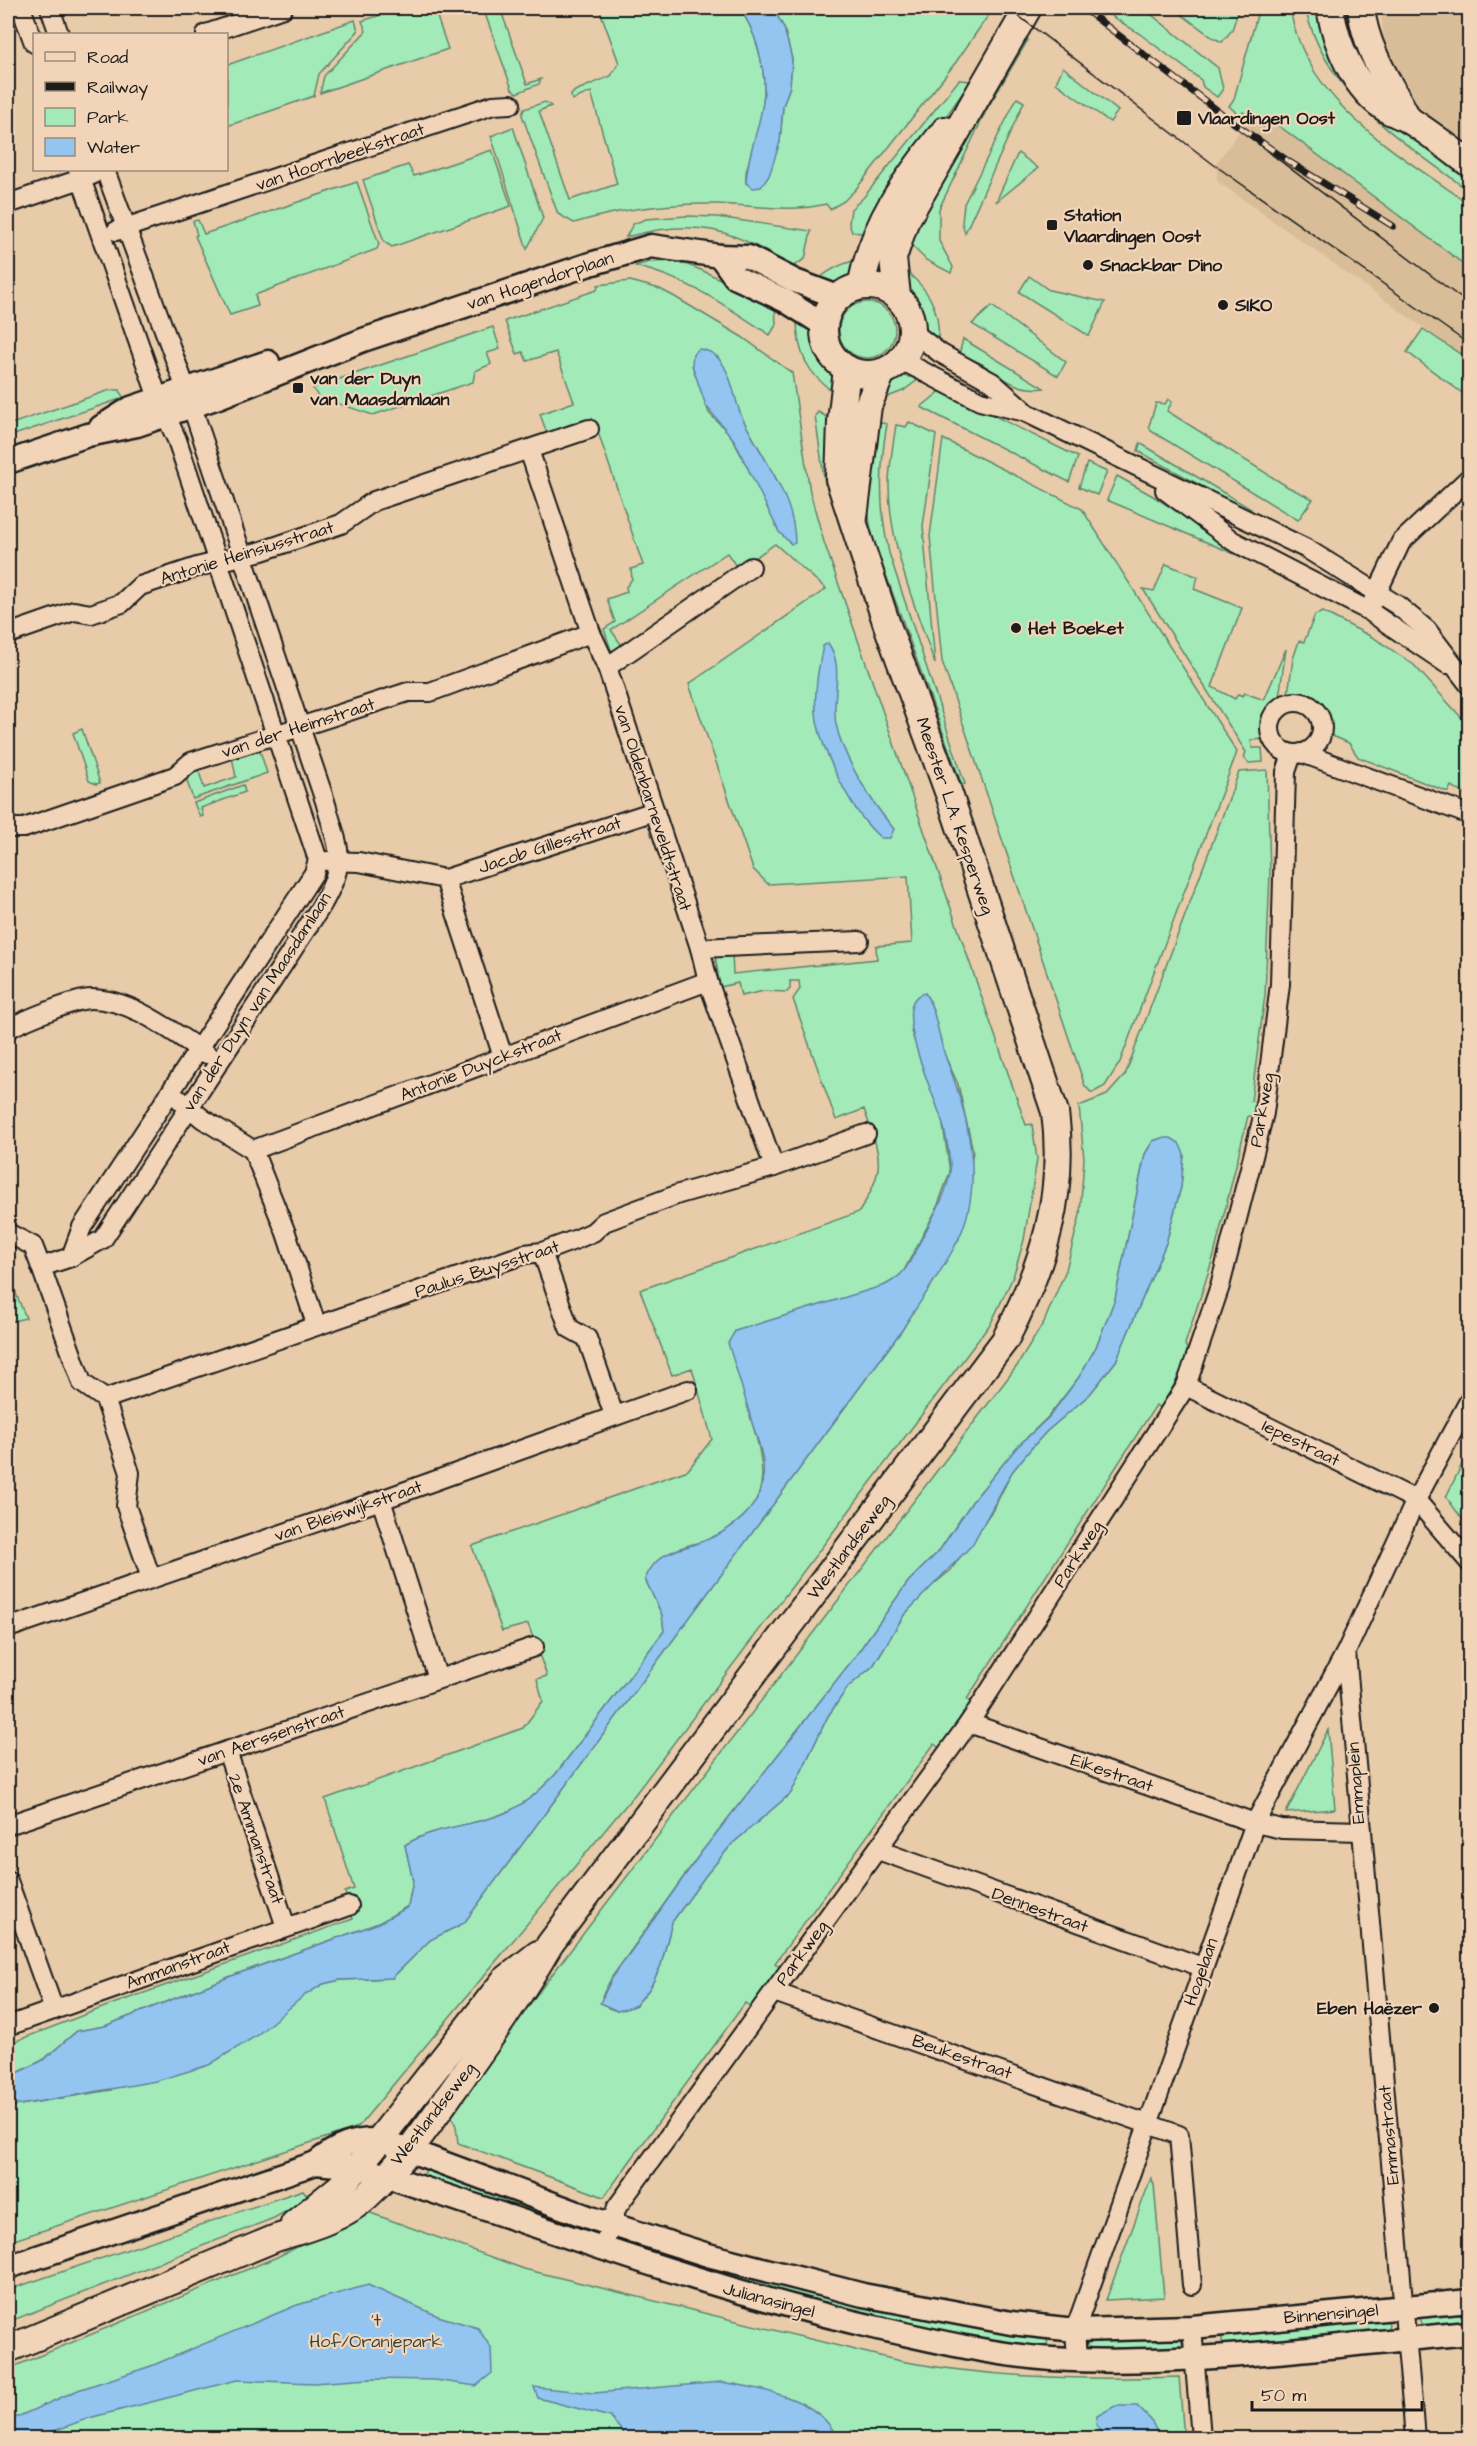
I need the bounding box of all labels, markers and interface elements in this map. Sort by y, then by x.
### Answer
legend [33,33,228,171]
text: Road [87,45,128,70]
text: Railway [87,75,148,101]
text: Park [87,105,129,130]
place label: Vlaardingen Oost [1197,106,1336,132]
marker: Vlaardingen Oost [1175,109,1193,127]
street label: van Hoornbeekstraat [252,116,429,198]
text: Water [87,135,140,160]
place label: Station Vlaardingen Oost [1063,203,1202,250]
marker: Station Vlaardingen Oost [1045,218,1059,232]
street label: van Hogendorplaan [463,245,617,318]
place label: Snackbar Dino [1099,253,1223,278]
marker: Snackbar Dino [1081,258,1095,272]
place label: SIKO [1234,293,1272,318]
marker: SIKO [1216,298,1230,312]
place label: van der Duyn van Maasdamlaan [310,366,449,412]
marker: van der Duyn van Maasdamlaan [291,381,305,395]
street label: Antonie Heinsiusstraat [157,514,338,591]
place label: Het Boeket [1028,616,1125,641]
marker: Het Boeket [1009,621,1023,635]
street label: van der Heimstraat [218,691,379,765]
street label: van Oldenbarneveldtstraat [608,702,698,915]
street label: Meester L.A. Kesperweg [909,714,1000,918]
street label: Jacob Gillesstraat [475,810,625,880]
street label: van der Duyn van Maasdamlaan [176,887,338,1117]
street label: Antonie Duyckstraat [396,1022,567,1108]
street label: Parkweg [1243,1071,1282,1149]
street label: Paulus Buysstraat [411,1234,564,1305]
street label: Iepestraat [1258,1413,1345,1473]
street label: van Bleiswijkstraat [271,1474,426,1548]
street label: Westlandseweg [801,1489,898,1605]
street label: Parkweg [1047,1516,1110,1593]
street label: van Aerssenstraat [194,1699,349,1773]
street label: Emmaplein [1341,1741,1371,1825]
street label: Eikestraat [1067,1747,1157,1799]
street label: 2e Ammanstraat [222,1770,290,1908]
street label: Dennestraat [988,1881,1092,1939]
street label: Parkweg [770,1915,835,1991]
street label: Ammanstraat [122,1934,234,1995]
street label: Hogelaan [1178,1935,1225,2010]
place label: Eben Haëzer [1317,1996,1422,2021]
marker: Eben Haëzer [1427,2001,1441,2015]
street label: Beukestraat [909,2028,1016,2086]
street label: Westlandseweg [385,2057,482,2172]
street label: Emmastraat [1372,2084,1406,2186]
street label: Julianasingel [720,2276,818,2325]
street label: Binnensingel [1283,2297,1380,2332]
park label: 't Hof/Oranjepark [309,2308,443,2354]
scale bar [1252,2374,1422,2412]
text: 50 m [1261,2383,1306,2408]

